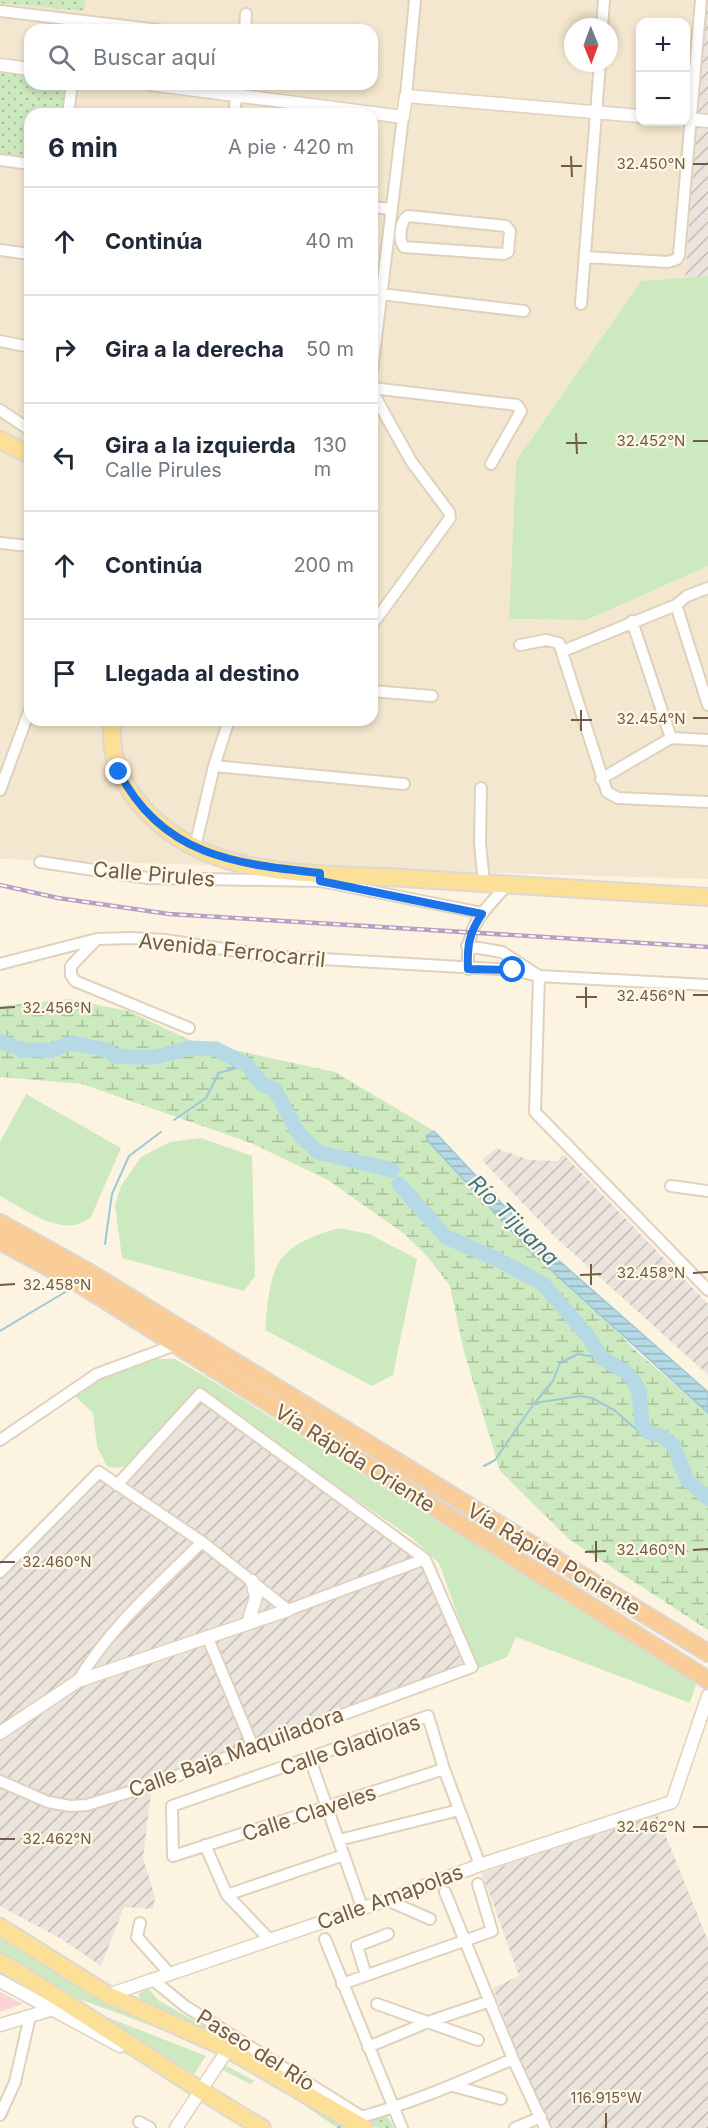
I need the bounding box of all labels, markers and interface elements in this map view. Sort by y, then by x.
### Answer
north arrow [564,18,618,72]
map controls [636,18,690,126]
button: + [636,18,690,72]
search box [24,24,378,90]
icon: search [45,41,78,74]
text: Buscar aquí [93,44,216,70]
button: − [636,72,690,126]
text: 6 min [48,132,118,163]
text: A pie · 420 m [228,135,354,159]
text: 32.450°N [616,154,686,173]
icon: ahead [48,225,81,258]
text: Continúa [105,228,203,254]
text: 40 m [305,229,354,253]
icon: right [48,333,81,366]
text: Gira a la derecha [105,336,284,362]
text: 50 m [306,337,354,361]
text: 32.452°N [617,431,685,450]
text: Gira a la izquierda [105,432,296,458]
text: 130 m [314,433,347,481]
icon: left [48,441,81,474]
text: Calle Pirules [105,458,222,482]
icon: ahead [48,549,81,582]
text: Continúa [105,552,203,578]
text: 200 m [293,553,354,577]
icon: arrive [48,657,81,690]
text: Llegada al destino [105,660,299,686]
text: 32.454°N [616,709,686,728]
route end [105,758,131,784]
street label: Calle Pirules [92,856,216,892]
street label: Avenida Ferrocarril [137,928,327,972]
route start [499,956,525,982]
text: 32.456°N [617,986,685,1005]
text: 32.456°N [23,998,91,1017]
water label: Río Tijuana [464,1170,564,1270]
text: 32.458°N [617,1263,685,1282]
text: 32.458°N [23,1275,91,1294]
street label: Vía Rápida Oriente [270,1399,440,1517]
street label: Vía Rápida Poniente [463,1497,645,1621]
text: 32.460°N [616,1540,686,1559]
text: 32.460°N [22,1552,92,1571]
street label: Calle Baja Maquiladora [125,1701,347,1803]
street label: Calle Gladiolas [277,1709,423,1781]
street label: Calle Claveles [239,1780,379,1846]
text: 32.462°N [616,1817,686,1836]
text: 32.462°N [22,1829,92,1848]
street label: Calle Amapolas [314,1859,466,1935]
street label: Paseo del Río [192,2004,320,2096]
text: 116.915°W [570,2088,642,2107]

